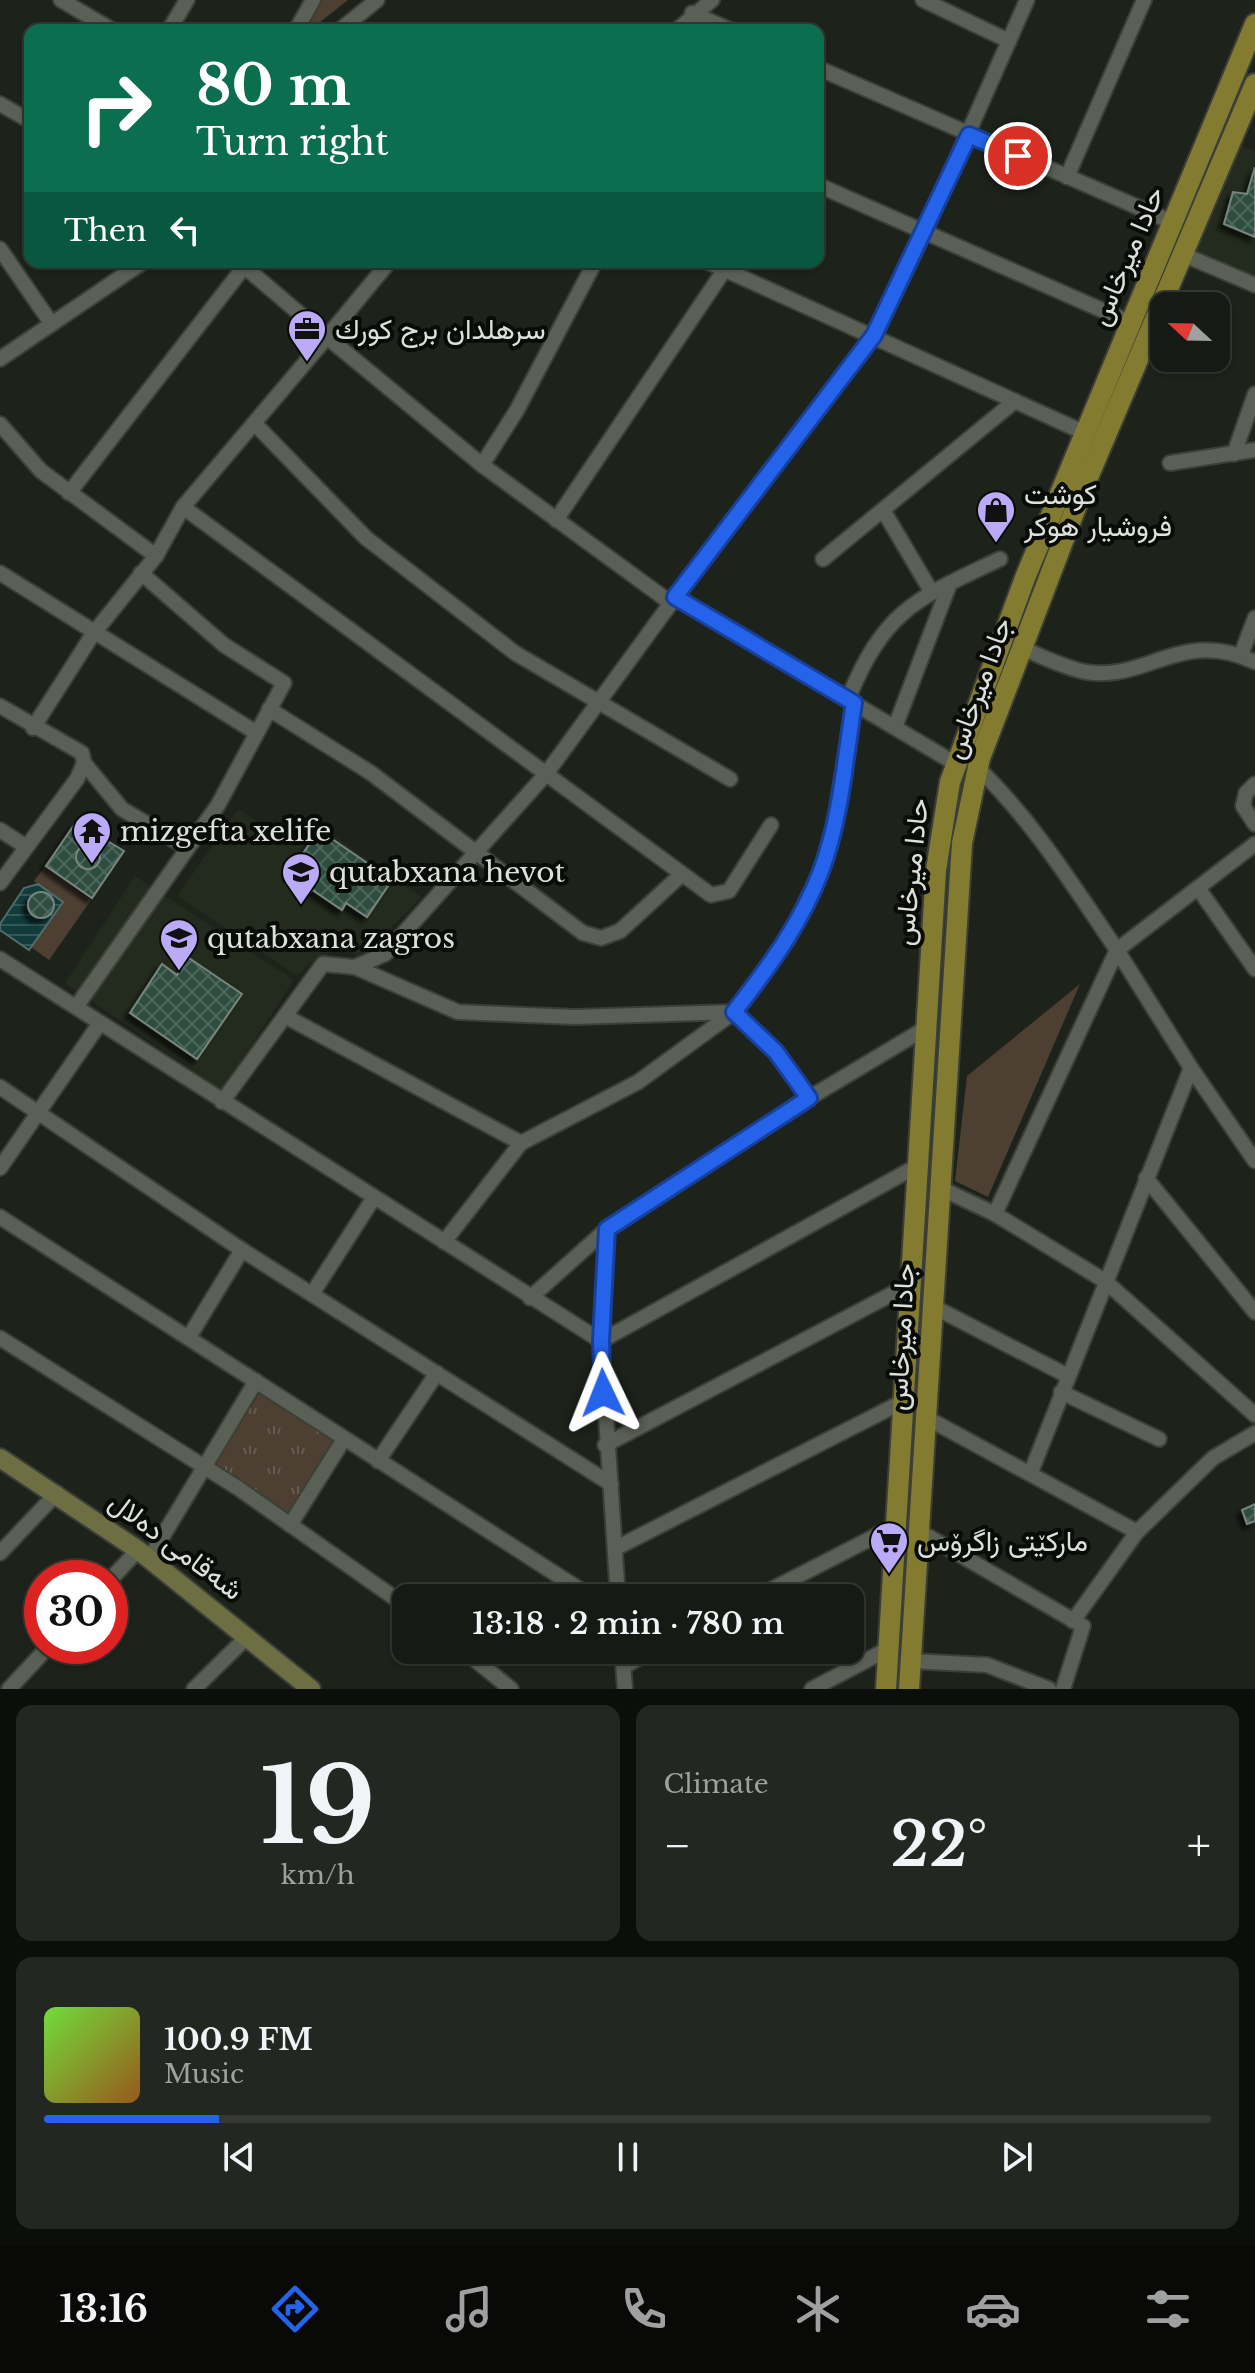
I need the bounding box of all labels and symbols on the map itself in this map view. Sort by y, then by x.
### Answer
pin [984,122,1052,190]
street label: حادا ميرخاس [1082,181,1172,331]
north arrow [1150,292,1230,372]
office icon: سرهلدان برج كورك [286,308,328,363]
place label: سرهلدان برج كورك [335,312,546,348]
place label: كوشت فروشيار هوكر [1023,477,1172,544]
shop icon: كوشت فروشيار هوكر [975,489,1017,544]
street label: جادا ميرخاس [936,613,1020,763]
street label: حادا ميرخاس [886,797,936,947]
temple icon: mizgefta xelife [71,810,113,865]
place label: mizgefta xelife [120,814,331,849]
school or university icon: qutabxana hevot [280,851,322,906]
place label: qutabxana hevot [329,855,566,890]
school or university icon: qutabxana zagros [158,917,200,972]
place label: qutabxana zagros [207,921,455,956]
street label: جادا ميرخاس [880,1262,922,1412]
position arrow [561,1351,645,1435]
street label: شەقامی دەلال [102,1484,250,1608]
supermarket icon: مارکێتی زاگرۆس [868,1520,910,1575]
place label: مارکێتی زاگرۆس [917,1524,1088,1559]
speed limit sign: 30 [24,1560,128,1664]

